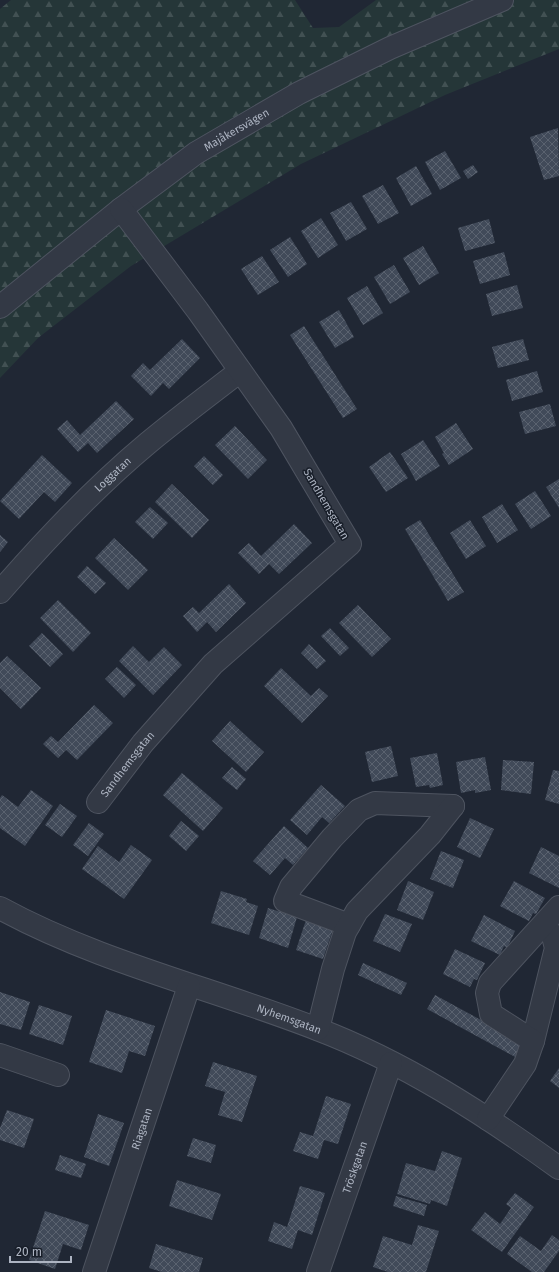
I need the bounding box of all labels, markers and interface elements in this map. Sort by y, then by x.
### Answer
street label: Majåkersvägen [201,105,271,154]
street label: Loggatan [92,454,134,494]
street label: Sandhemsgatan [300,466,352,542]
street label: Sandhemsgatan [98,728,157,800]
street label: Nyhemsgatan [255,1001,323,1037]
street label: Riagatan [129,1106,155,1151]
street label: Tröskgatan [340,1139,370,1195]
scale bar [10,1238,71,1264]
text: 20 m [16,1245,42,1259]

